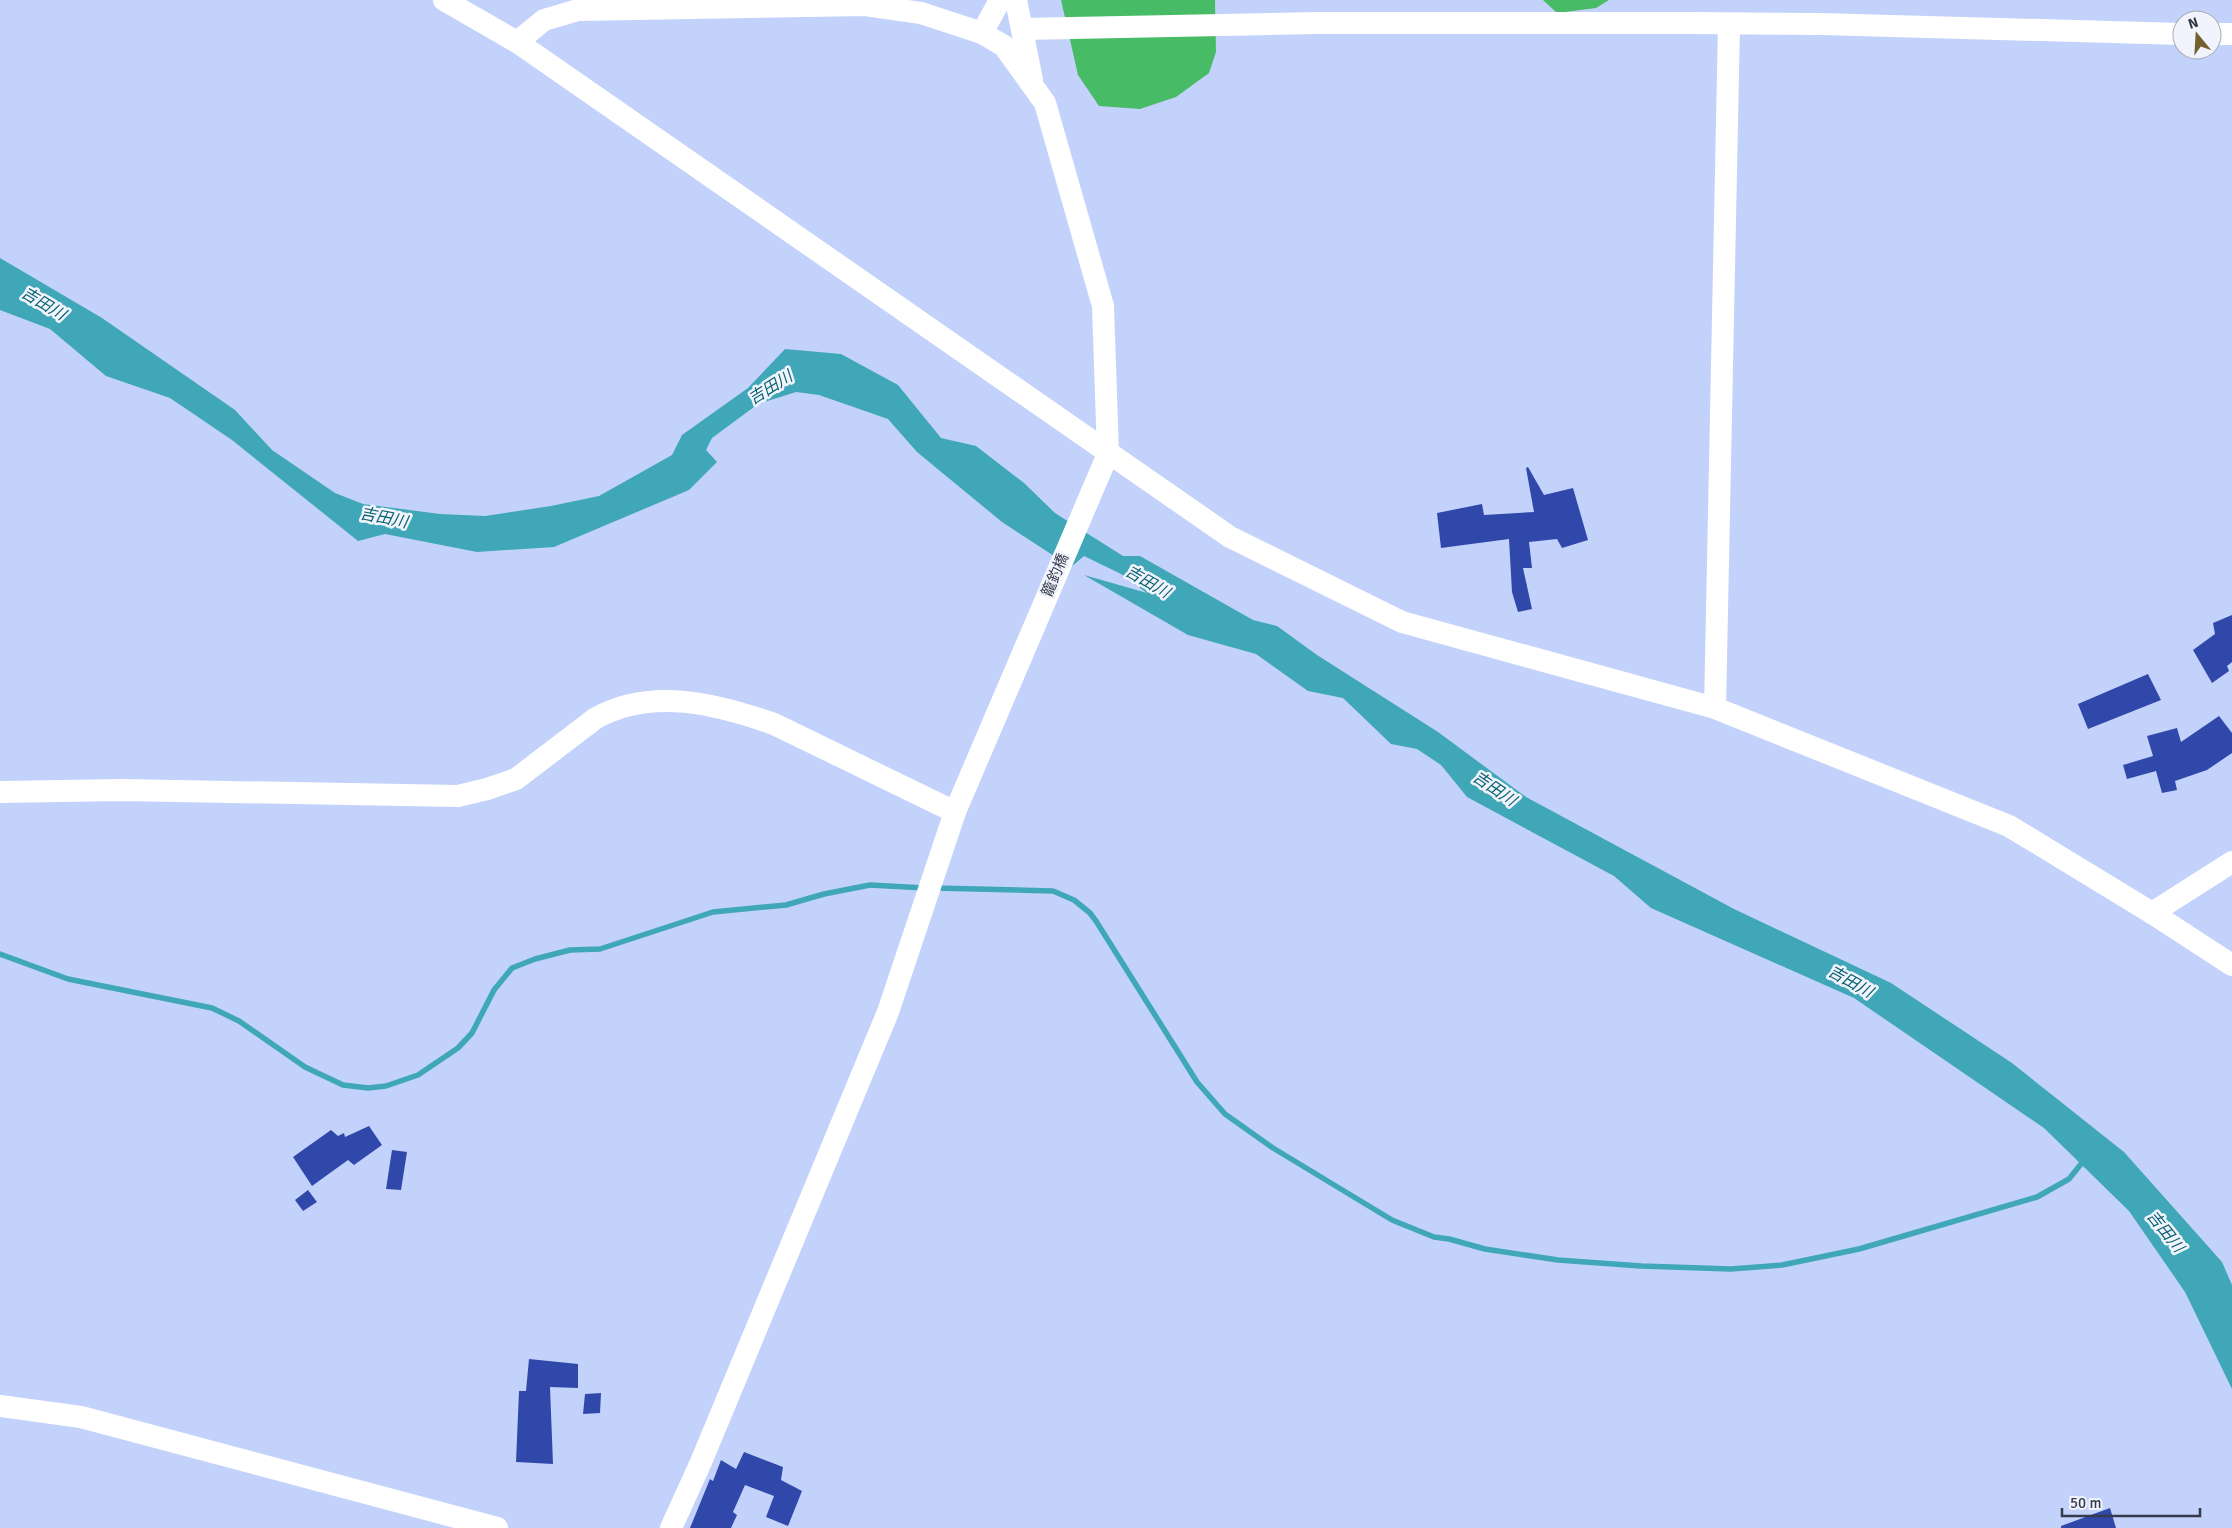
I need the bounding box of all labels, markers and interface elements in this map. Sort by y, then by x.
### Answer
north arrow [2172,10,2222,60]
text: N [2186,14,2200,33]
water label: 吉田川 [18,283,71,326]
water label: 吉田川 [745,366,798,409]
water label: 吉田川 [358,504,411,533]
street label: 籠釣橋 [1038,551,1072,599]
water label: 吉田川 [1122,561,1175,604]
water label: 吉田川 [1469,767,1522,812]
water label: 吉田川 [1825,961,1878,1003]
water label: 吉田川 [2142,1207,2189,1258]
scale bar [2062,1486,2200,1518]
text: 50 m [2070,1494,2101,1512]

